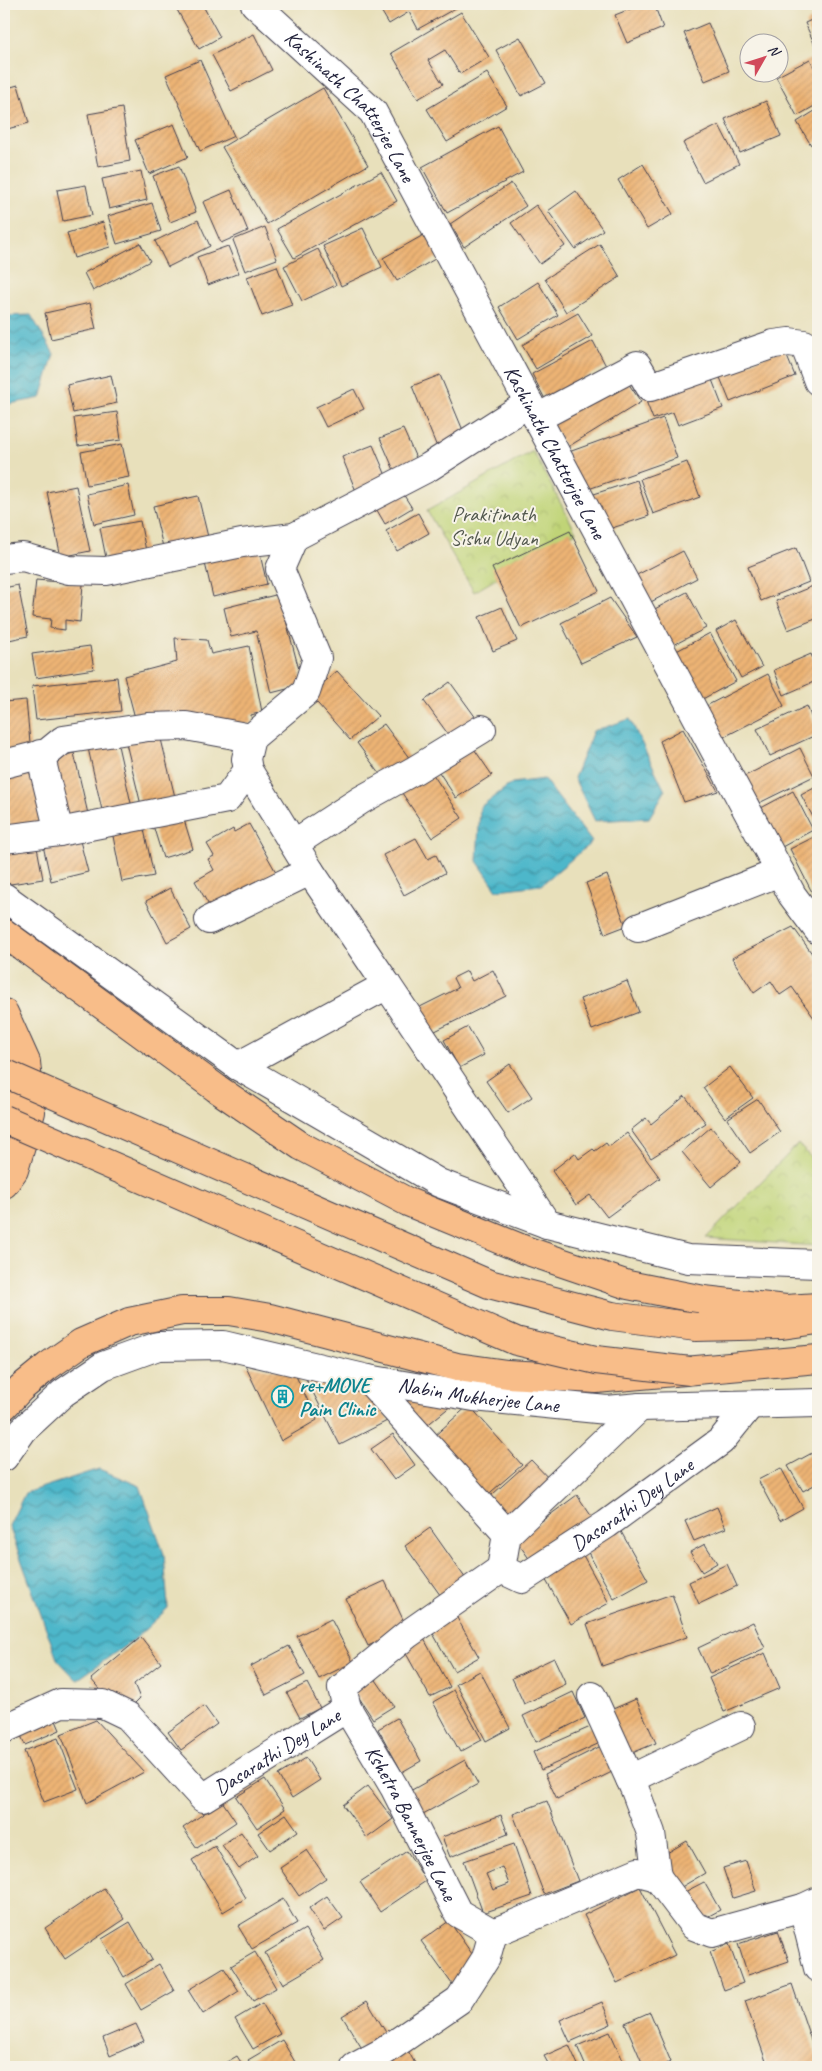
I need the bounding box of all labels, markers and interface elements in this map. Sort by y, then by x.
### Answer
street label: Kashinath Chatterjee Lane [279,25,422,187]
north arrow [740,32,790,82]
text: N [764,41,785,61]
street label: Kashinath Chatterjee Lane [498,361,613,544]
park label: Prakitinath Sishu Udyan [450,501,538,551]
street label: Nabin Mukherjee Lane [396,1371,561,1418]
place label: re+MOVE Pain Clinic [299,1372,377,1422]
building icon: re+MOVE Pain Clinic [271,1385,295,1409]
street label: Dasarathi Dey Lane [566,1451,700,1557]
street label: Dasarathi Dey Lane [209,1701,347,1801]
street label: Kshetra Bannerjee Lane [359,1741,463,1906]

